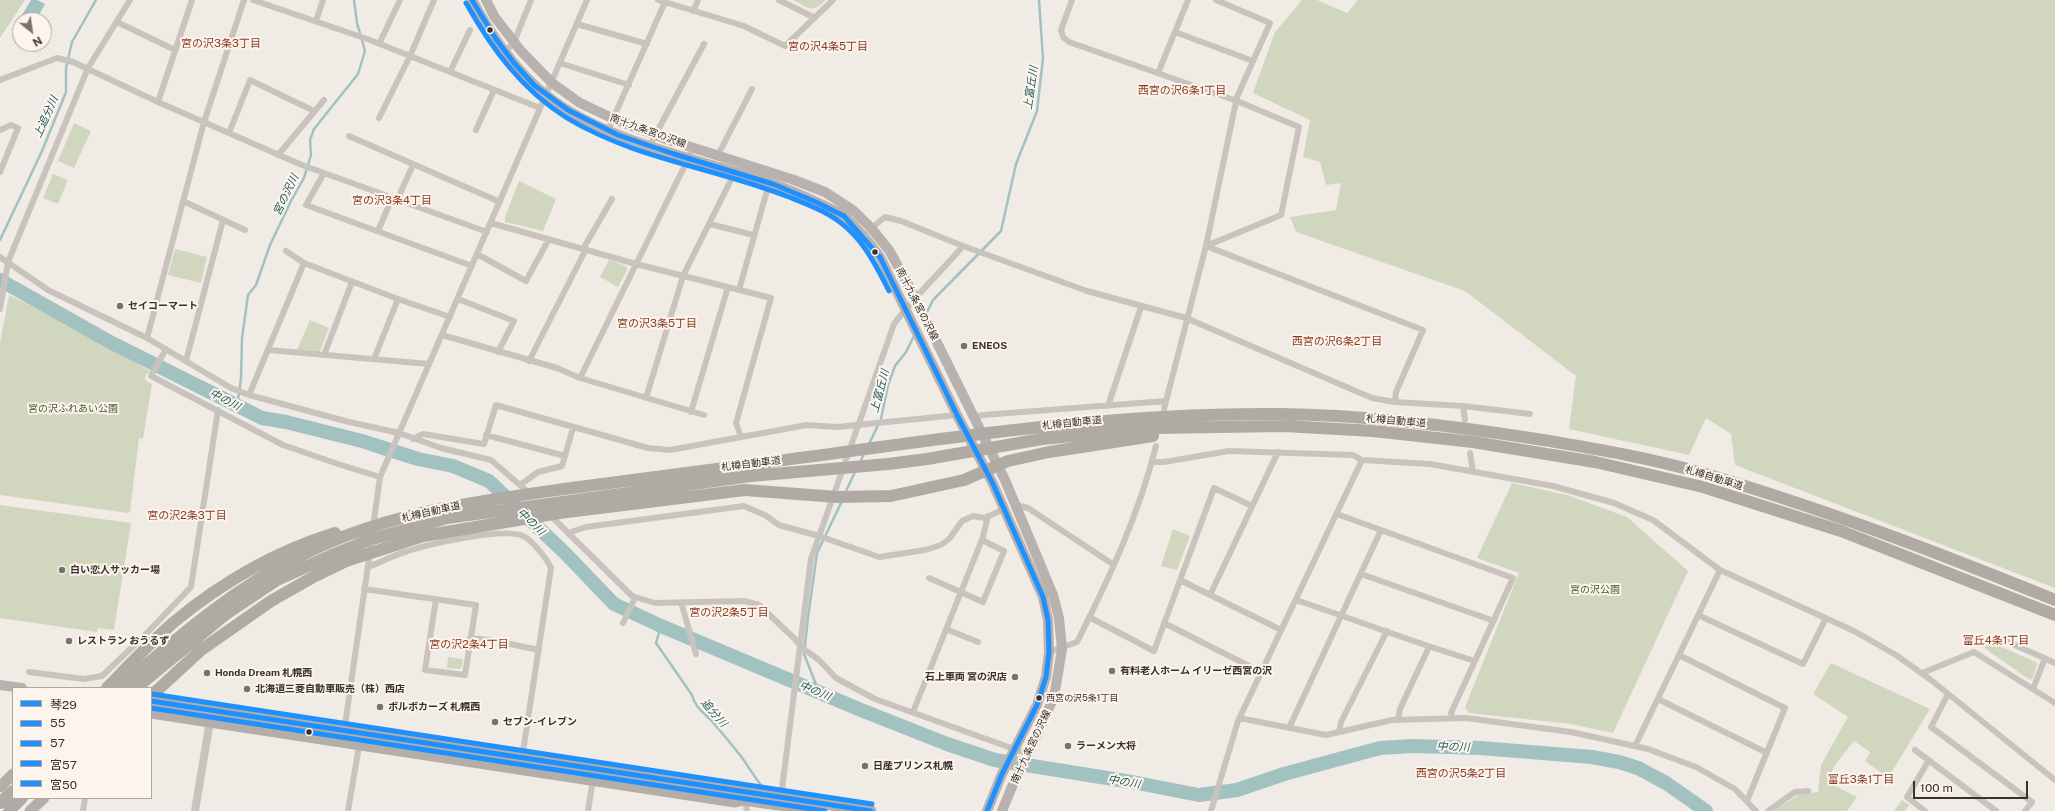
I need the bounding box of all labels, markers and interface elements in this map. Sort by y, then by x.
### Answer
north arrow [12,12,52,52]
unlabelled marker [485,25,495,35]
text: N [31,34,44,49]
district label: 宮の沢3条3丁目 [181,37,261,51]
district label: 宮の沢4条5丁目 [788,40,868,54]
water label: 上富丘川 [1021,65,1041,111]
district label: 西宮の沢6条1丁目 [1138,84,1226,98]
water label: 上追分川 [31,94,61,140]
street label: 南十九条宮の沢線 [608,112,688,150]
water label: 宮の沢川 [270,172,302,218]
district label: 宮の沢3条4丁目 [352,194,432,208]
unlabelled marker [870,247,880,257]
street label: 南十九条宮の沢線 [893,266,941,342]
place label: セイコーマート [128,300,198,312]
marker: セイコーマート [115,301,125,311]
district label: 宮の沢3条5丁目 [617,317,697,331]
district label: 西宮の沢6条2丁目 [1292,335,1382,349]
place label: ENEOS [972,340,1007,352]
marker: ENEOS [959,341,969,351]
water label: 上富丘川 [868,368,892,414]
water label: 中の川 [207,387,243,413]
park label: 宮の沢ふれあい公園 [28,403,118,415]
street label: 札樽自動車道 [1366,412,1426,430]
street label: 札樽自動車道 [1042,414,1102,432]
street label: 札樽自動車道 [720,454,782,474]
street label: 札樽自動車道 [1684,463,1744,493]
street label: 札樽自動車道 [400,499,462,525]
water label: 中の川 [515,506,547,538]
district label: 宮の沢2条3丁目 [147,509,227,523]
place label: 白い恋人サッカー場 [70,564,160,576]
marker: 白い恋人サッカー場 [57,565,67,575]
park label: 宮の沢公園 [1570,584,1620,596]
district label: 宮の沢2条5丁目 [689,606,769,620]
district label: 富丘4条1丁目 [1963,634,2029,648]
place label: レストラン おうるず [77,635,169,647]
marker: レストラン おうるず [64,636,74,646]
district label: 宮の沢2条4丁目 [429,638,509,652]
place label: 有料老人ホーム イリーゼ西宮の沢 [1120,665,1272,677]
marker: 有料老人ホーム イリーゼ西宮の沢 [1107,666,1117,676]
place label: Honda Dream 札幌西 [215,667,312,679]
marker: Honda Dream 札幌西 [202,668,212,678]
place label: 石上車両 宮の沢店 [925,671,1007,683]
marker: 石上車両 宮の沢店 [1010,672,1020,682]
water label: 中の川 [797,678,833,704]
place label: 北海道三菱自動車販売（株）西店 [255,683,405,695]
marker: 北海道三菱自動車販売（株）西店 [242,684,252,694]
legend [12,687,152,799]
marker: 西宮の沢5条1丁目 [1034,693,1044,703]
place label: 西宮の沢5条1丁目 [1046,693,1118,703]
water label: 追分川 [698,696,730,730]
text: 琴29 [50,698,77,712]
place label: ボルボカーズ 札幌西 [388,701,480,713]
marker: ボルボカーズ 札幌西 [375,702,385,712]
street label: 南十九条宮の沢線 [1009,708,1053,786]
text: 55 [50,716,65,730]
place label: セブン-イレブン [503,716,577,728]
marker: セブン-イレブン [490,717,500,727]
unlabelled marker [304,727,314,737]
text: 57 [50,736,65,750]
place label: ラーメン大将 [1076,740,1136,752]
water label: 中の川 [1436,740,1470,754]
marker: ラーメン大将 [1063,741,1073,751]
text: 宮57 [50,758,77,772]
place label: 日産プリンス札幌 [873,760,953,772]
marker: 日産プリンス札幌 [860,761,870,771]
district label: 西宮の沢5条2丁目 [1416,767,1506,781]
water label: 中の川 [1107,773,1141,791]
district label: 富丘3条1丁目 [1828,773,1894,787]
scale bar [1915,773,2030,799]
text: 宮50 [50,778,77,792]
text: 100 m [1920,781,1953,795]

